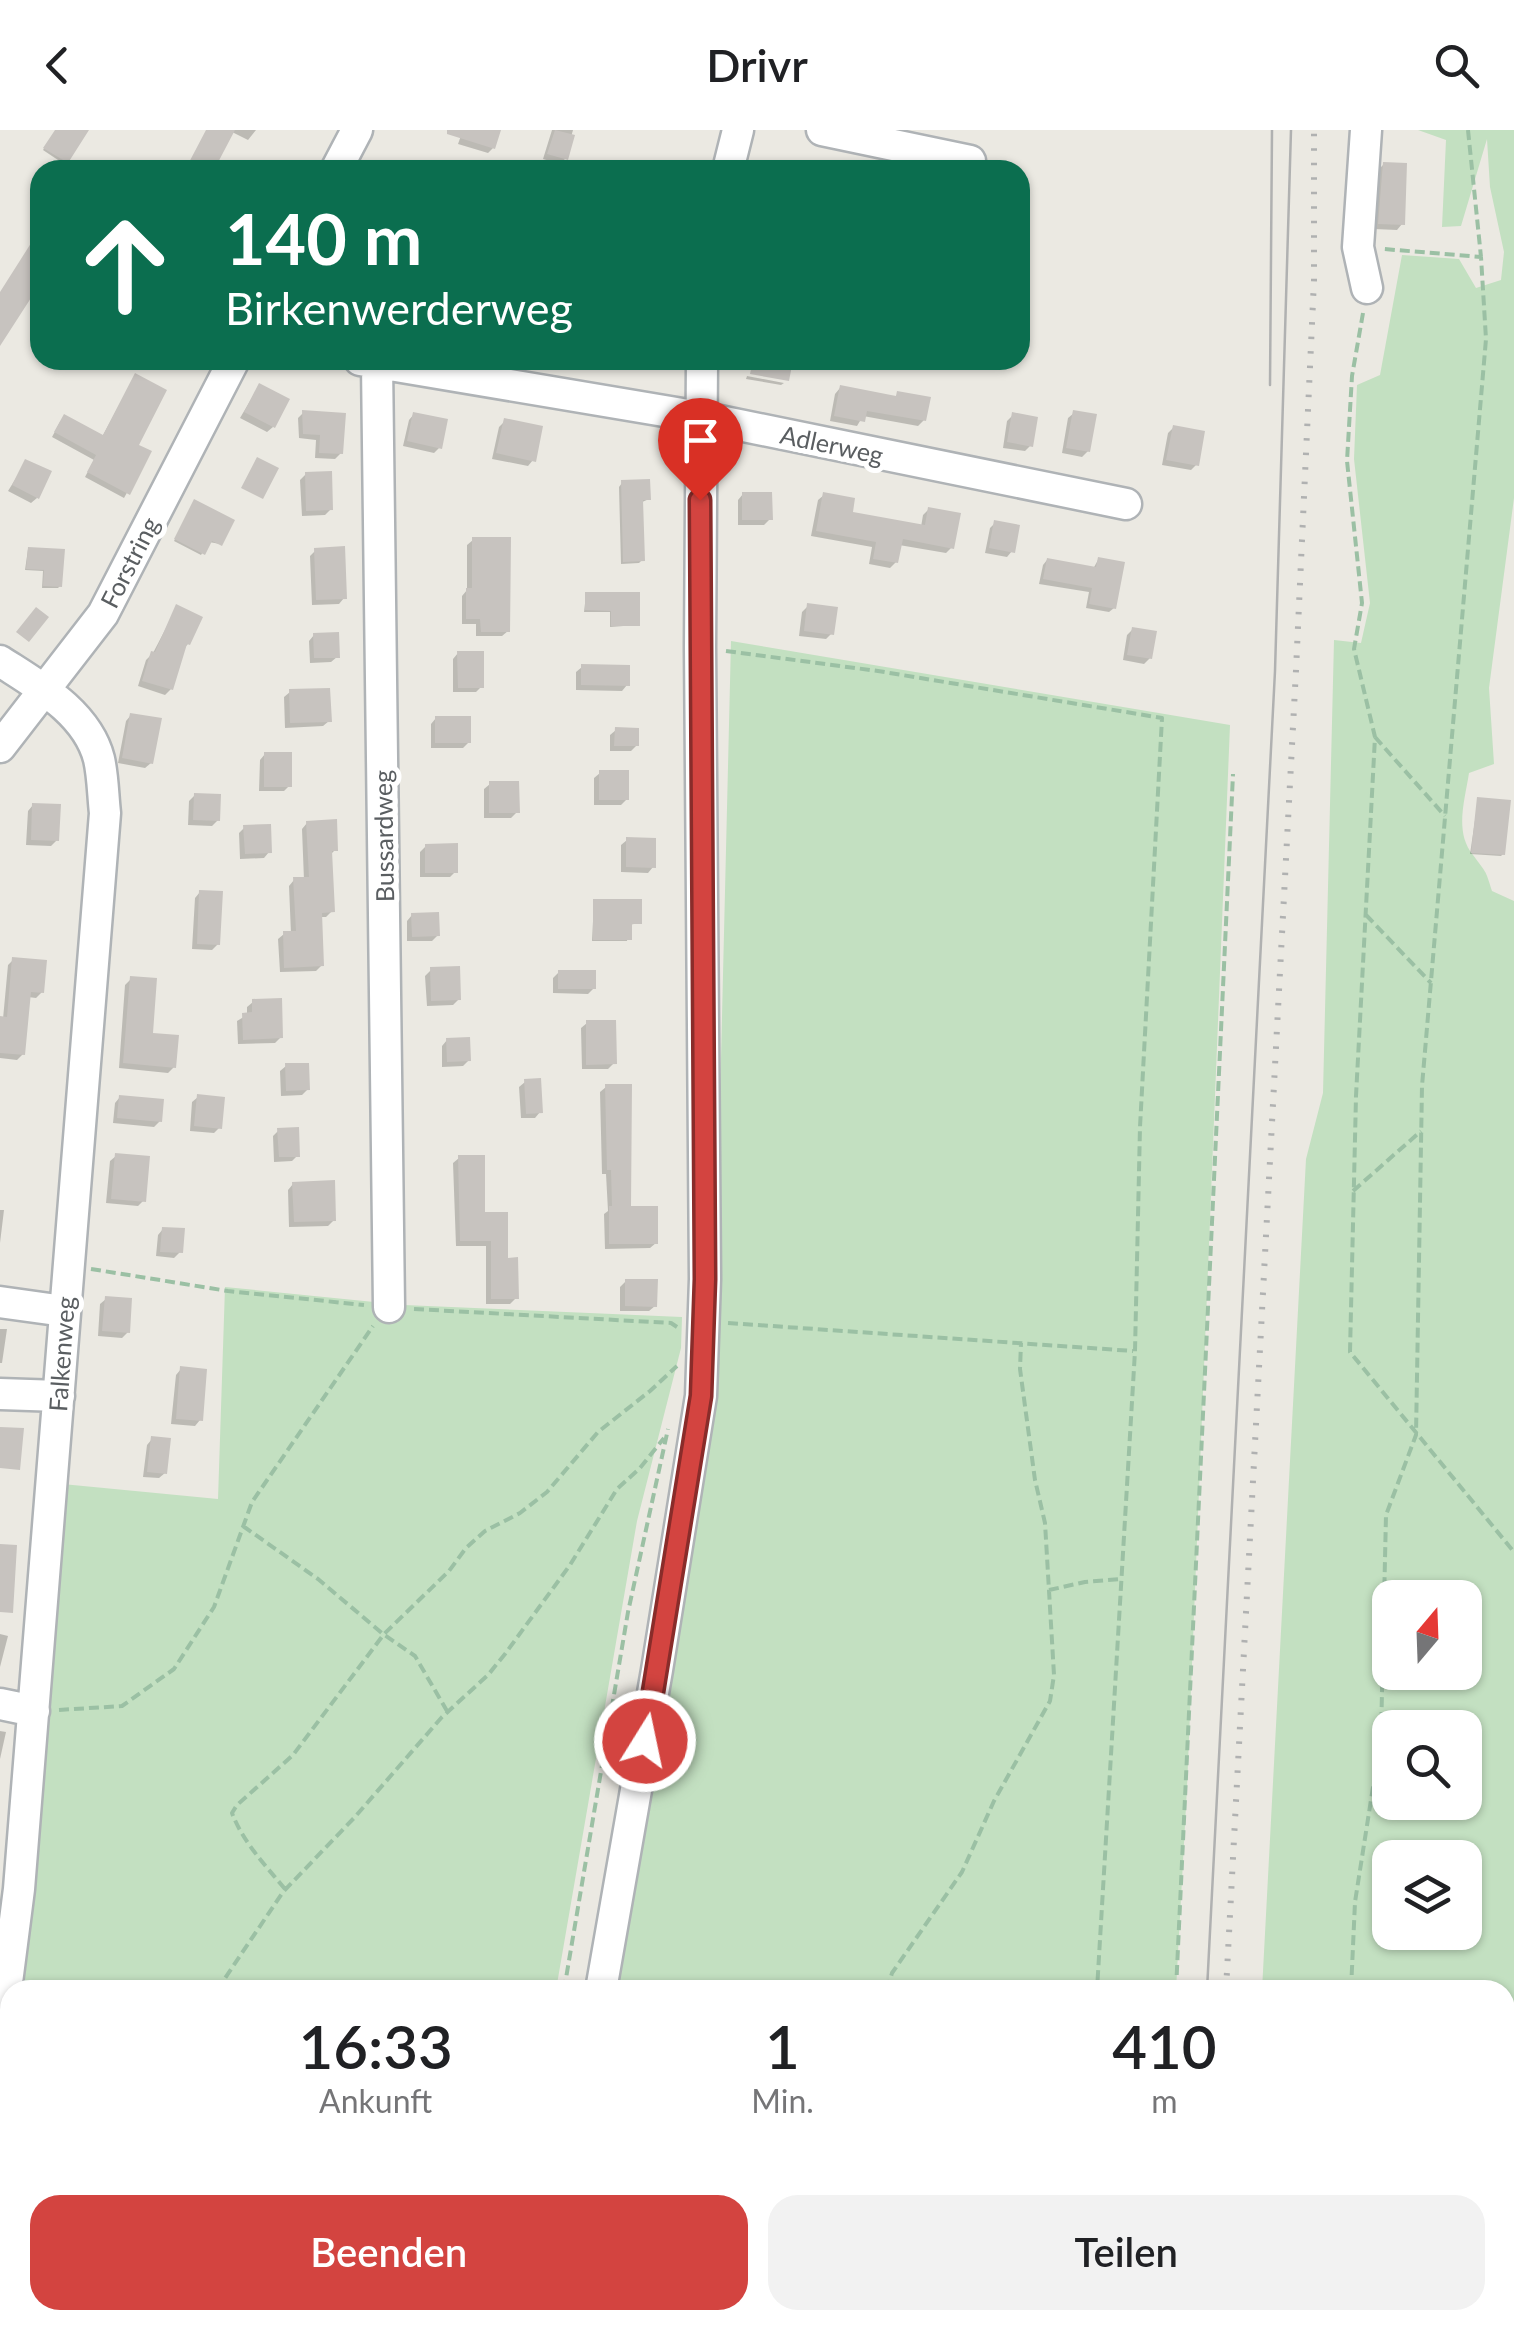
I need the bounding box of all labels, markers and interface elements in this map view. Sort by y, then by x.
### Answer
icon: back [30,38,85,93]
text: Drivr [706,38,808,92]
icon: search [1429,38,1484,93]
text: 140 m [225,196,422,280]
icon: ahead [60,200,190,330]
text: Birkenwerderweg [225,281,573,335]
pin [658,398,743,501]
icon: arrive [673,413,728,468]
street label: Adlerweg [778,418,886,470]
street label: Forstring [93,511,165,613]
street label: Bussardweg [367,770,399,902]
street label: Falkenweg [42,1295,80,1413]
north arrow [1372,1580,1482,1690]
map controls [1372,1580,1482,1950]
position arrow [593,1689,697,1793]
button: search [1372,1710,1482,1820]
button: layers [1372,1840,1482,1950]
text: 16:33 [298,2010,453,2082]
text: 1 [765,2010,800,2082]
text: 410 [1112,2010,1217,2082]
text: Ankunft [319,2081,432,2120]
text: Min. [751,2081,814,2120]
text: m [1151,2081,1178,2120]
button: Beenden [30,2195,748,2310]
button: Teilen [768,2195,1485,2310]

